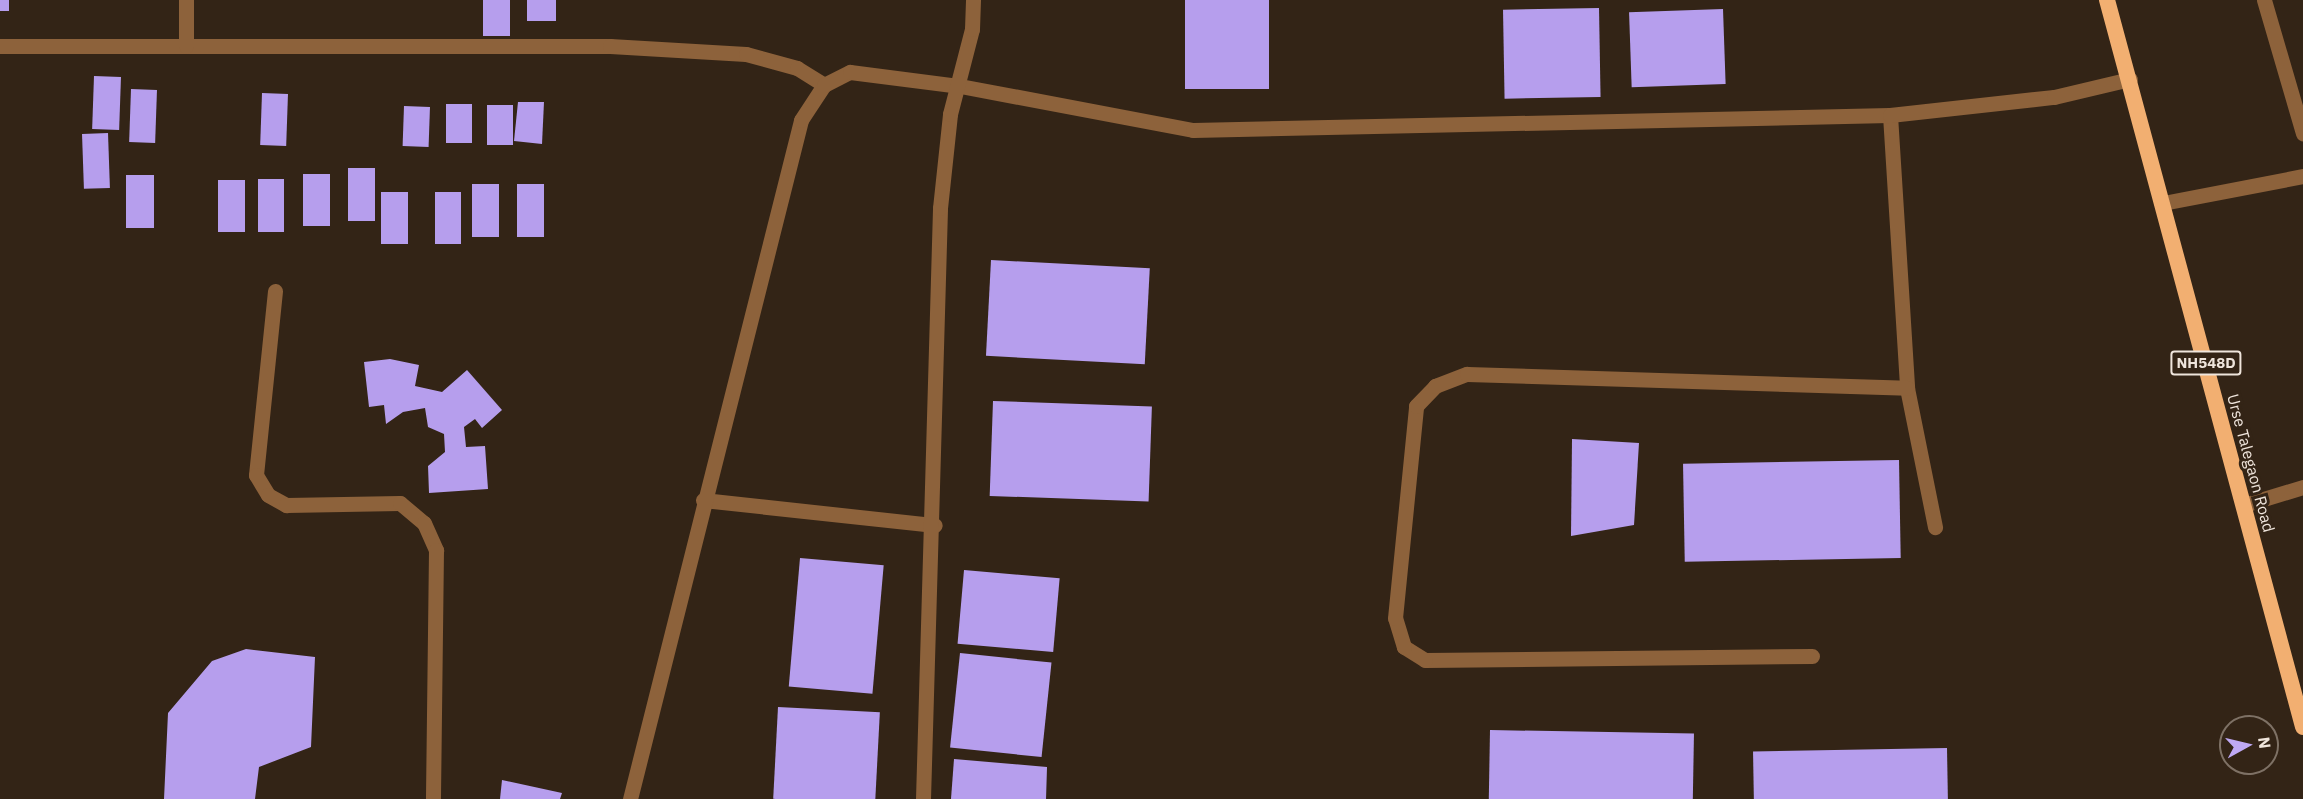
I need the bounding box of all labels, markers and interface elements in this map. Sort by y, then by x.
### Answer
road number: NH548D [2170,351,2242,375]
street label: Urse Talegaon Road [2223,392,2279,534]
north arrow [2219,715,2279,775]
text: N [2254,736,2276,750]

